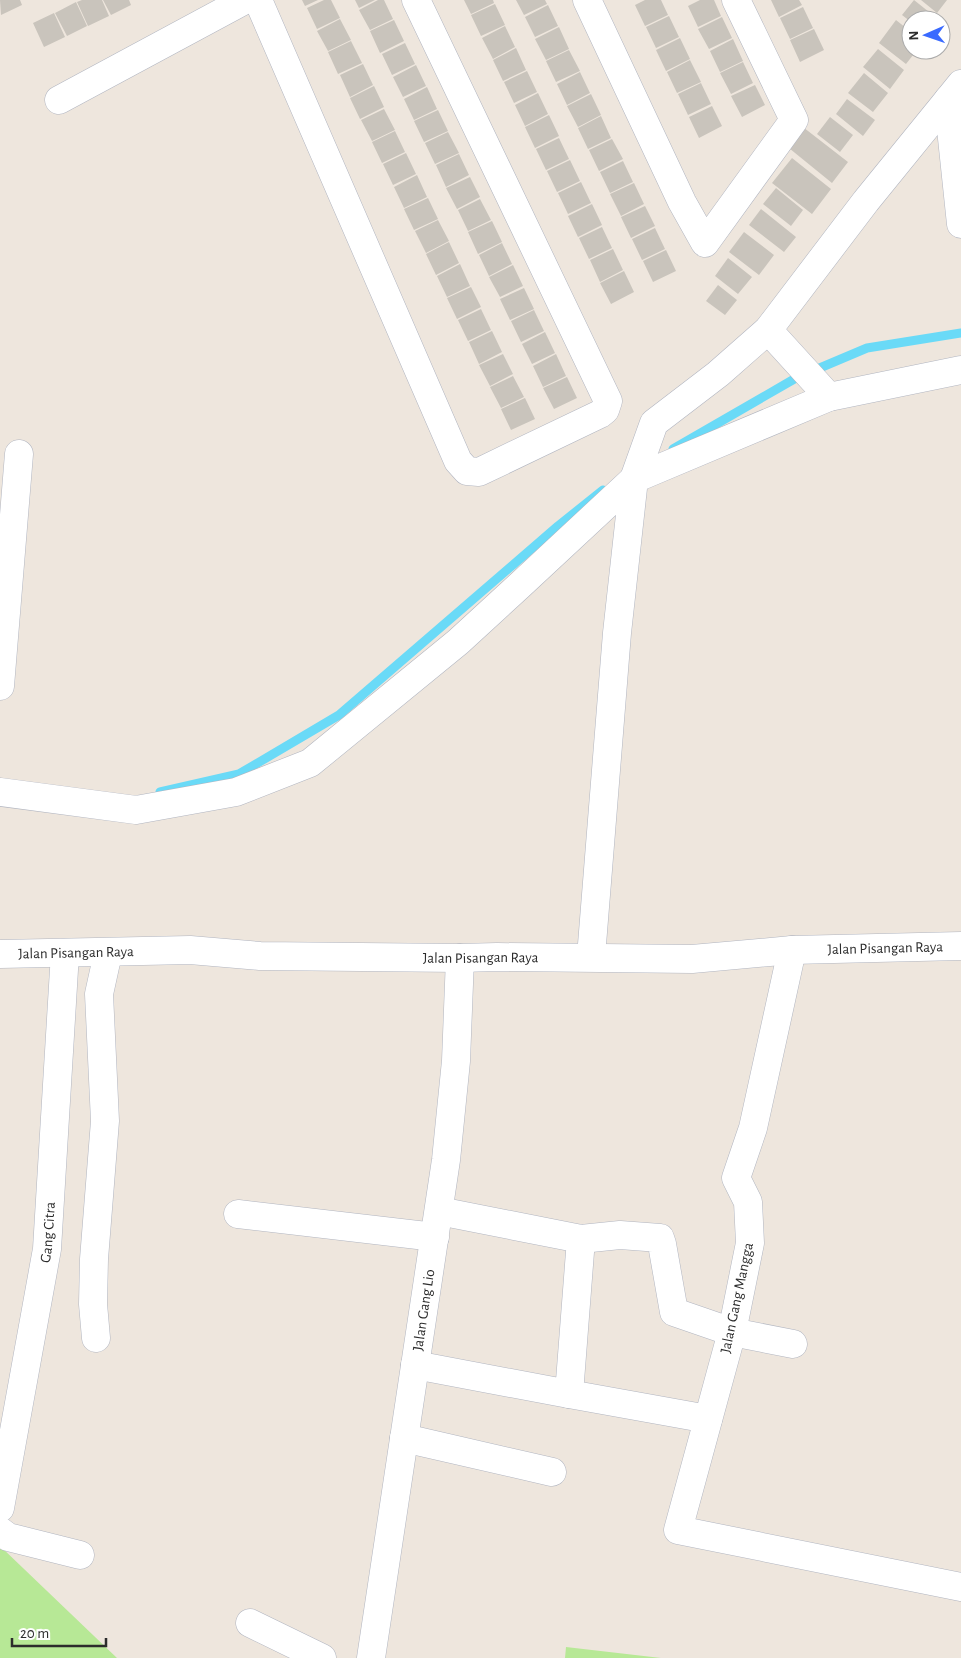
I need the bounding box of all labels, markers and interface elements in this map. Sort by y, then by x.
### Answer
north arrow [901,10,951,60]
text: N [907,30,921,41]
street label: Jalan Pisangan Raya [827,939,943,957]
street label: Jalan Pisangan Raya [18,944,134,961]
street label: Jalan Pisangan Raya [423,949,539,966]
street label: Gang Citra [37,1201,57,1264]
street label: Jalan Gang Mangga [718,1241,756,1355]
street label: Jalan Gang Lio [410,1268,437,1352]
scale bar [12,1616,106,1648]
text: 20 m [20,1626,49,1641]

